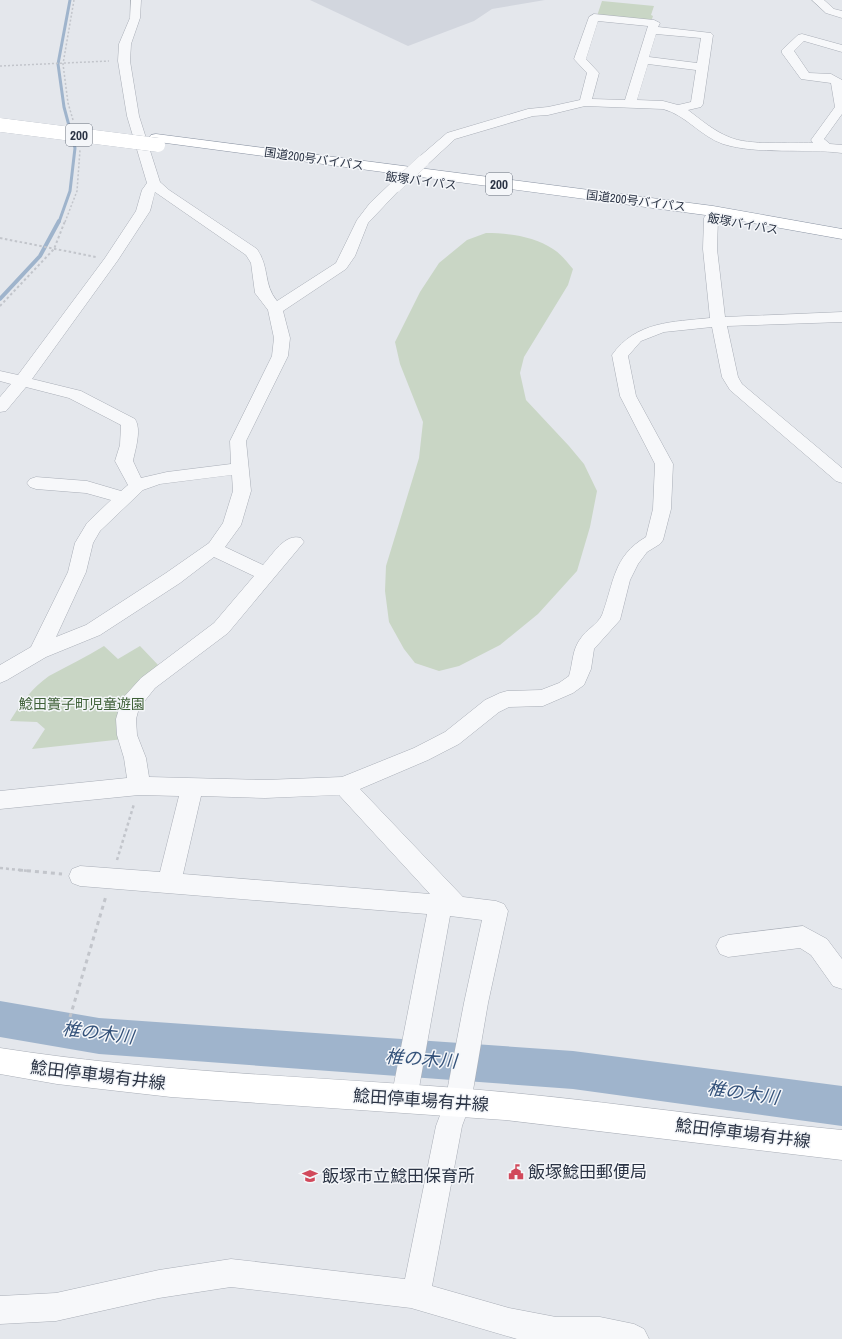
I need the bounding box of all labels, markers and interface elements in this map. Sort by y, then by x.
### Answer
road number: 200 [66,124,92,146]
street label: 国道200号バイパス [263,144,365,174]
street label: 飯塚バイパス [384,169,458,193]
road number: 200 [486,173,512,195]
street label: 国道200号バイパス [585,187,687,215]
street label: 飯塚バイパス [706,210,780,238]
park label: 鯰田簀子町児童遊園 [19,695,145,713]
water label: 椎の木川 [61,1016,137,1050]
water label: 椎の木川 [384,1044,460,1074]
street label: 鯰田停車場有井線 [29,1055,167,1094]
water label: 椎の木川 [706,1075,782,1110]
street label: 鯰田停車場有井線 [352,1083,490,1116]
street label: 鯰田停車場有井線 [674,1113,812,1152]
place label: 飯塚鯰田郵便局 [528,1160,647,1183]
public building icon: 飯塚鯰田郵便局 [507,1163,525,1181]
place label: 飯塚市立鯰田保育所 [322,1164,475,1187]
school or university icon: 飯塚市立鯰田保育所 [301,1167,319,1185]

